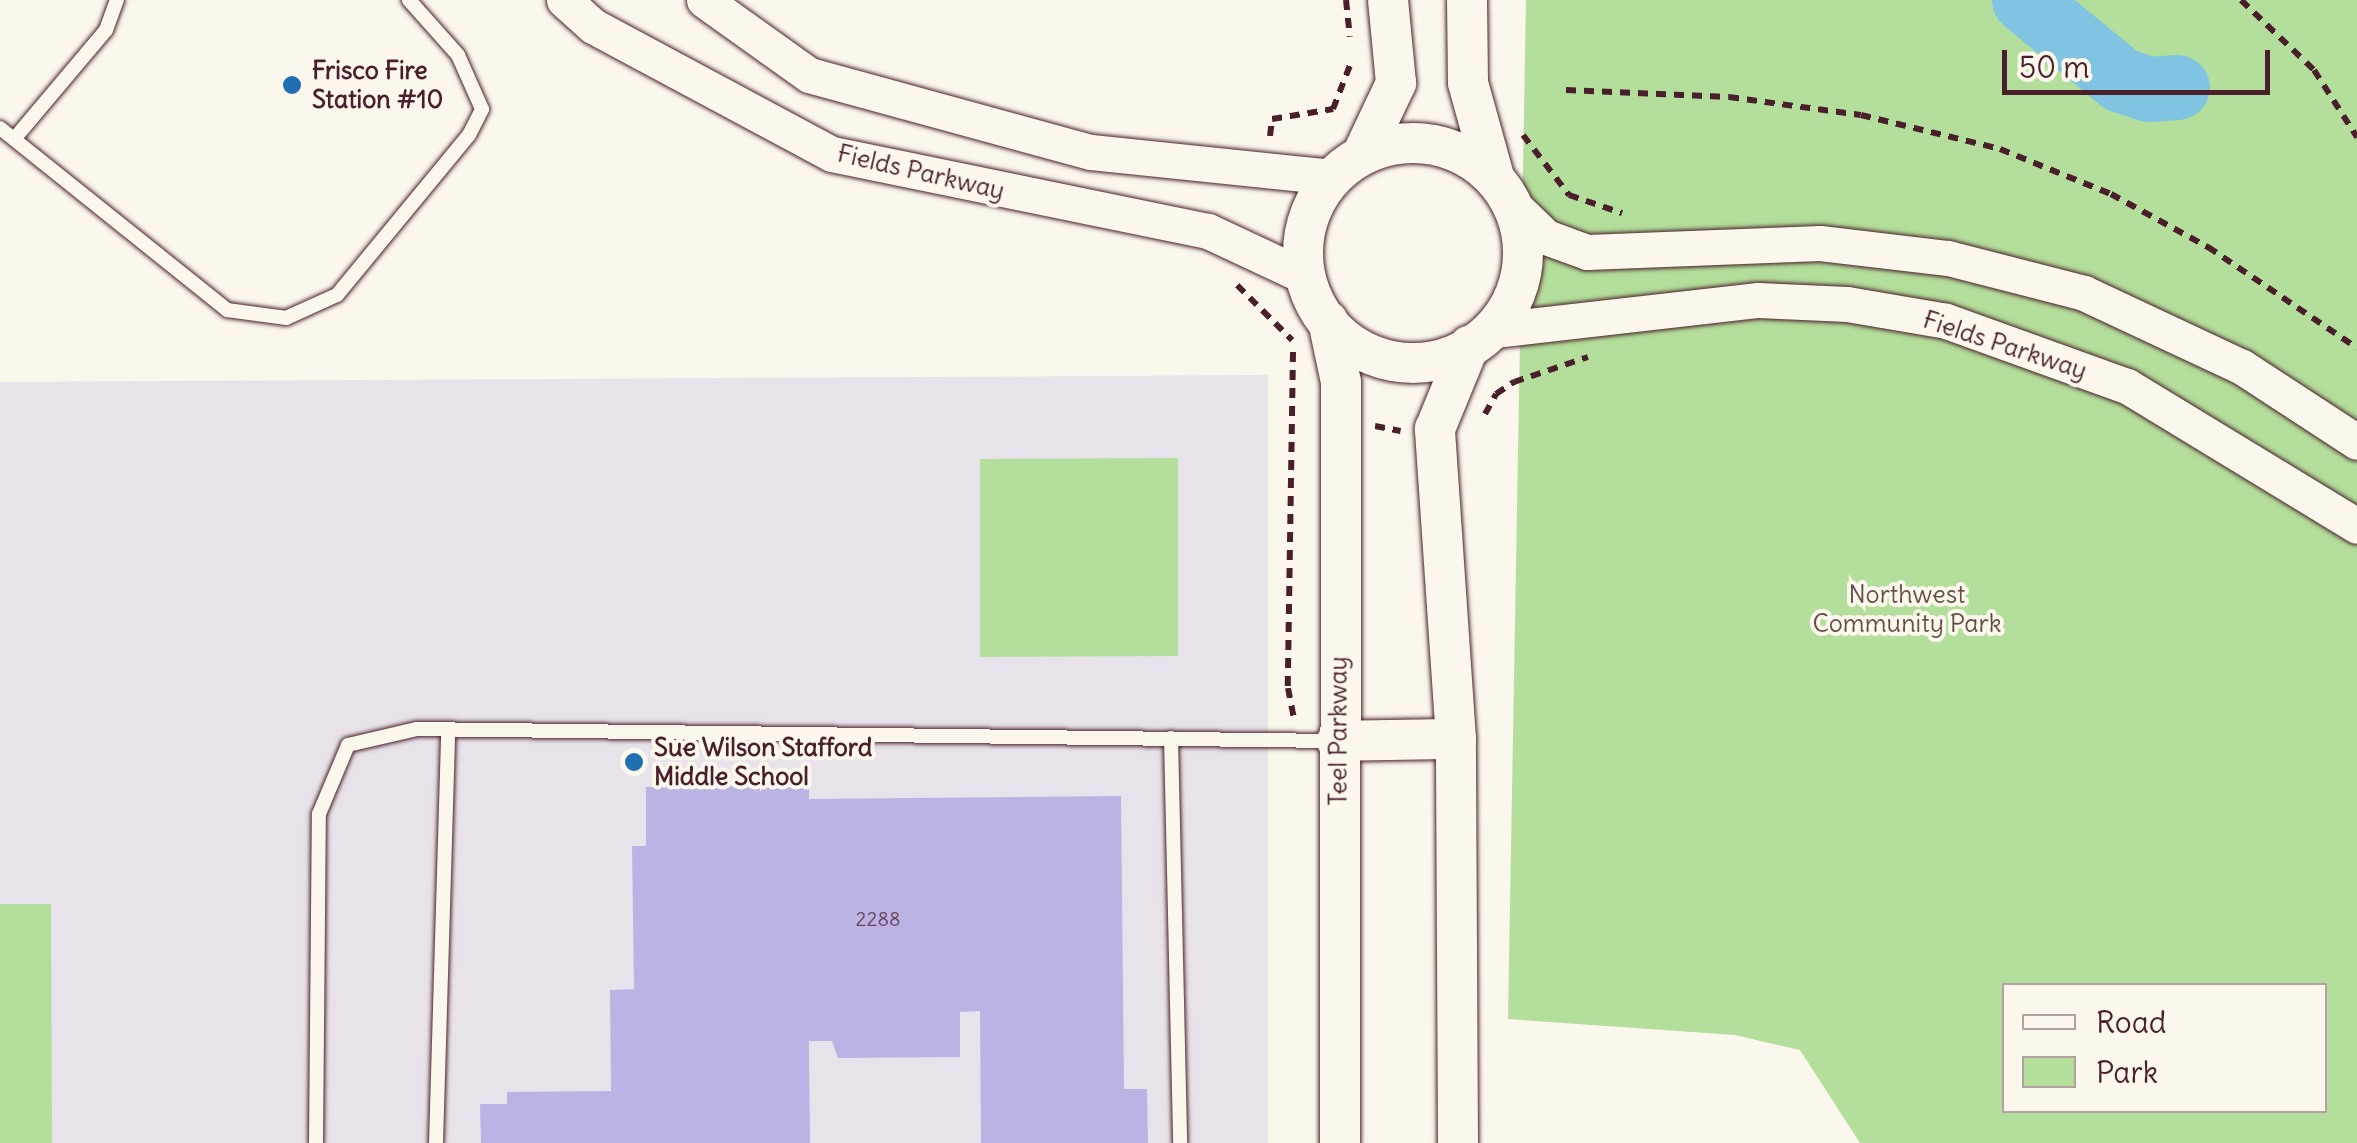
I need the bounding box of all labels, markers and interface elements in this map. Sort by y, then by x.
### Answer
scale bar [2007,30,2274,92]
text: 50 m [2019,48,2089,86]
place label: Frisco Fire Station #10 [312,56,443,115]
marker: Frisco Fire Station #10 [281,74,303,96]
street label: Fields Parkway [835,138,1007,206]
street label: Fields Parkway [1919,304,2091,386]
park label: Northwest Community Park [1813,580,2001,639]
street label: Teel Parkway [1323,656,1353,806]
place label: Sue Wilson Stafford Middle School [654,733,872,792]
marker: Sue Wilson Stafford Middle School [623,751,645,773]
house number: 2288 [856,906,900,930]
legend [2002,983,2327,1113]
text: Road [2096,1003,2166,1041]
text: Park [2096,1053,2158,1091]

